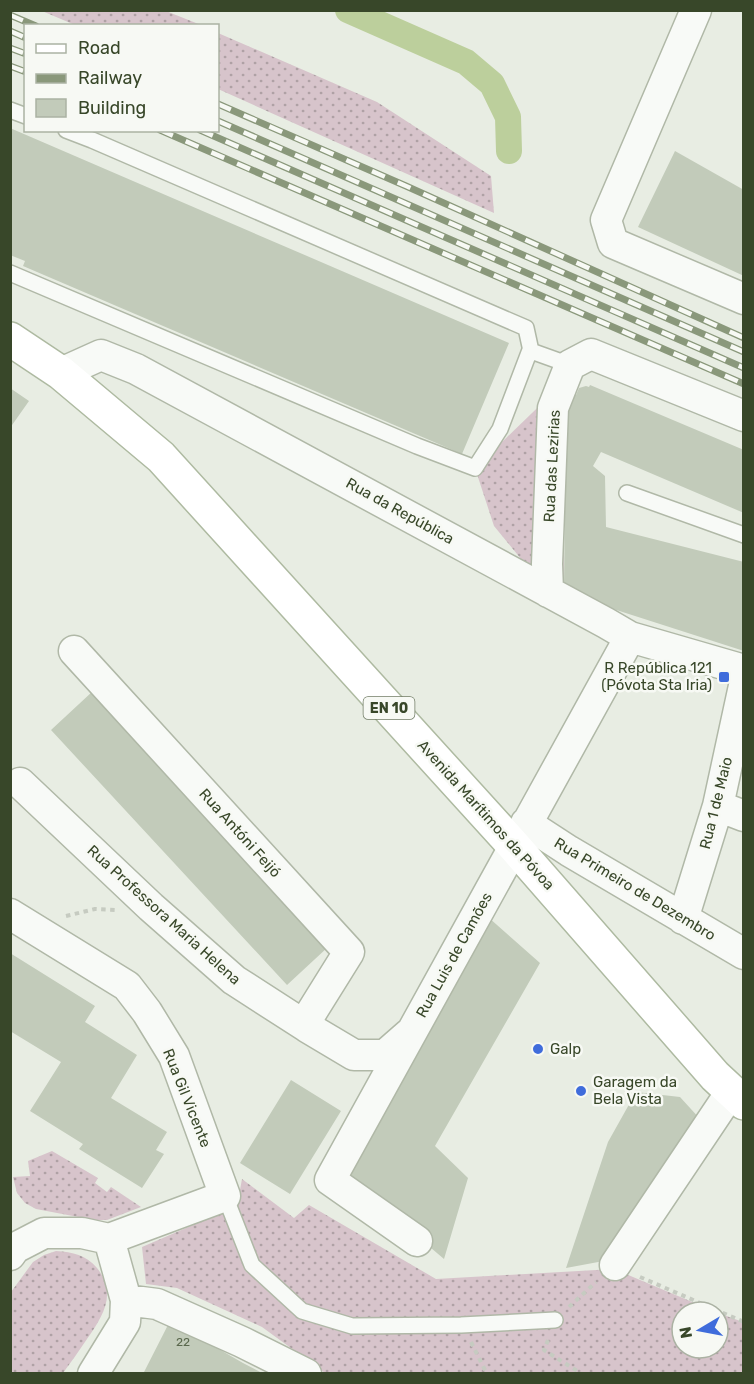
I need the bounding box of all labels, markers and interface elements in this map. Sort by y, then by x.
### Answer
legend [24,24,219,132]
text: Road [78,37,121,59]
text: Railway [78,67,142,89]
text: Building [78,97,146,119]
street label: Rua das Lezirias [540,409,564,523]
street label: Rua da República [343,474,457,548]
place label: R República 121 (Póvota Sta Iria) [601,659,712,694]
marker: R República 121 (Póvota Sta Iria) [717,670,731,684]
road number: EN 10 [364,697,414,719]
street label: Avenida Marítimos da Póvoa [414,736,558,894]
street label: Rua 1 de Maio [696,755,736,851]
street label: Rua Antóni Feijó [195,785,285,881]
street label: Rua Primeiro de Dezembro [551,834,719,944]
street label: Rua Professora Maria Helena [84,841,244,989]
street label: Rua Luis de Camões [412,889,496,1021]
place label: Galp [550,1040,581,1058]
marker: Galp [531,1042,545,1056]
street label: Rua Gil Vicente [159,1046,215,1150]
place label: Garagem da Bela Vista [593,1073,677,1108]
marker: Garagem da Bela Vista [574,1084,588,1098]
north arrow [670,1300,730,1360]
text: N [675,1325,696,1340]
house number: 22 [176,1335,190,1349]

